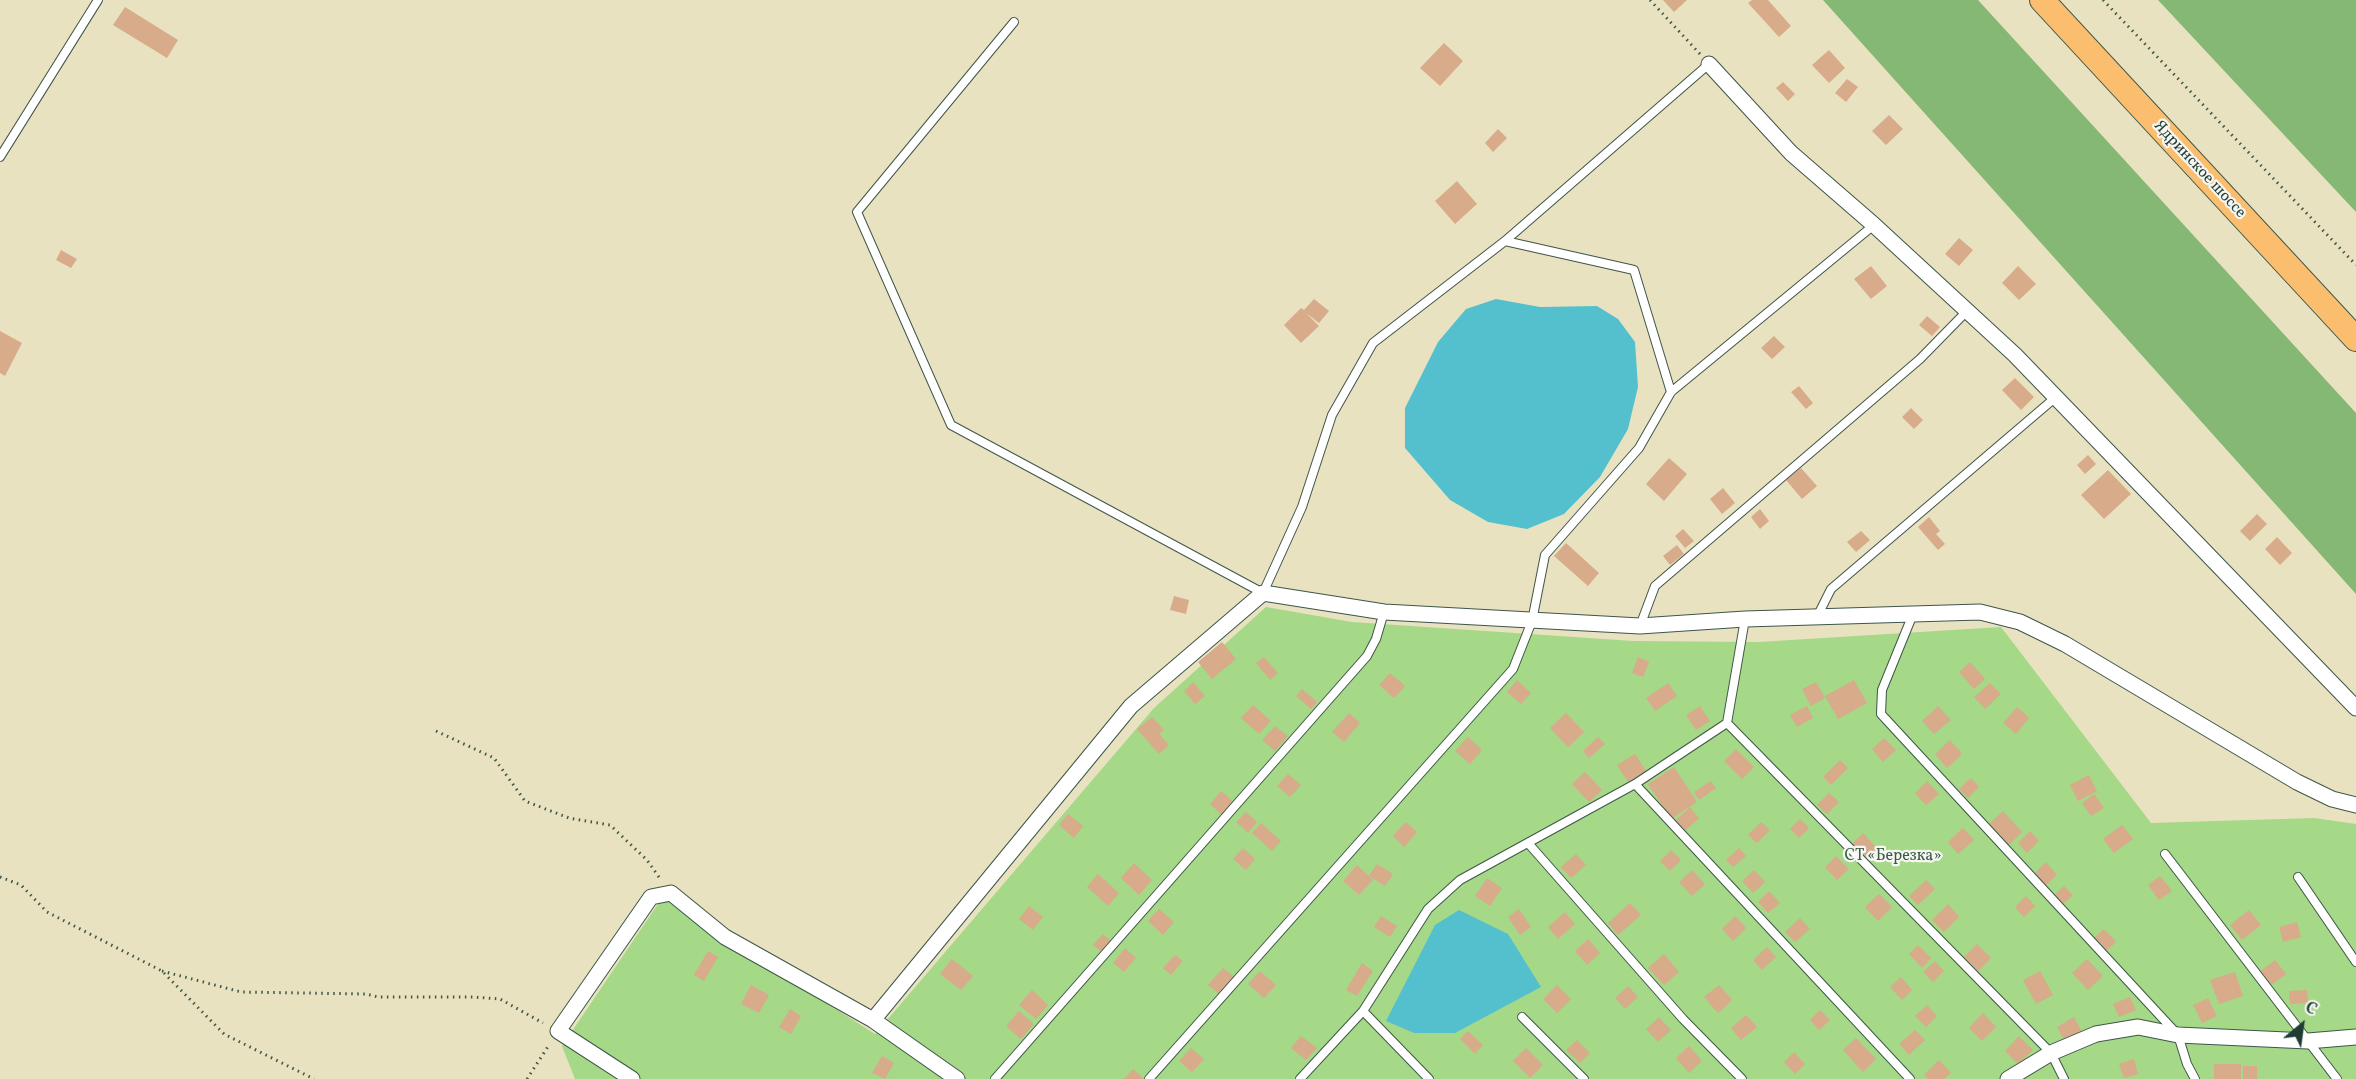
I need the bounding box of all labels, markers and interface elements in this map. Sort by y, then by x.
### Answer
street label: Ядринское шоссе [2149,117,2249,223]
park label: СТ «Березка» [1844,847,1942,867]
north arrow [2272,995,2332,1055]
text: С [2301,997,2321,1021]

